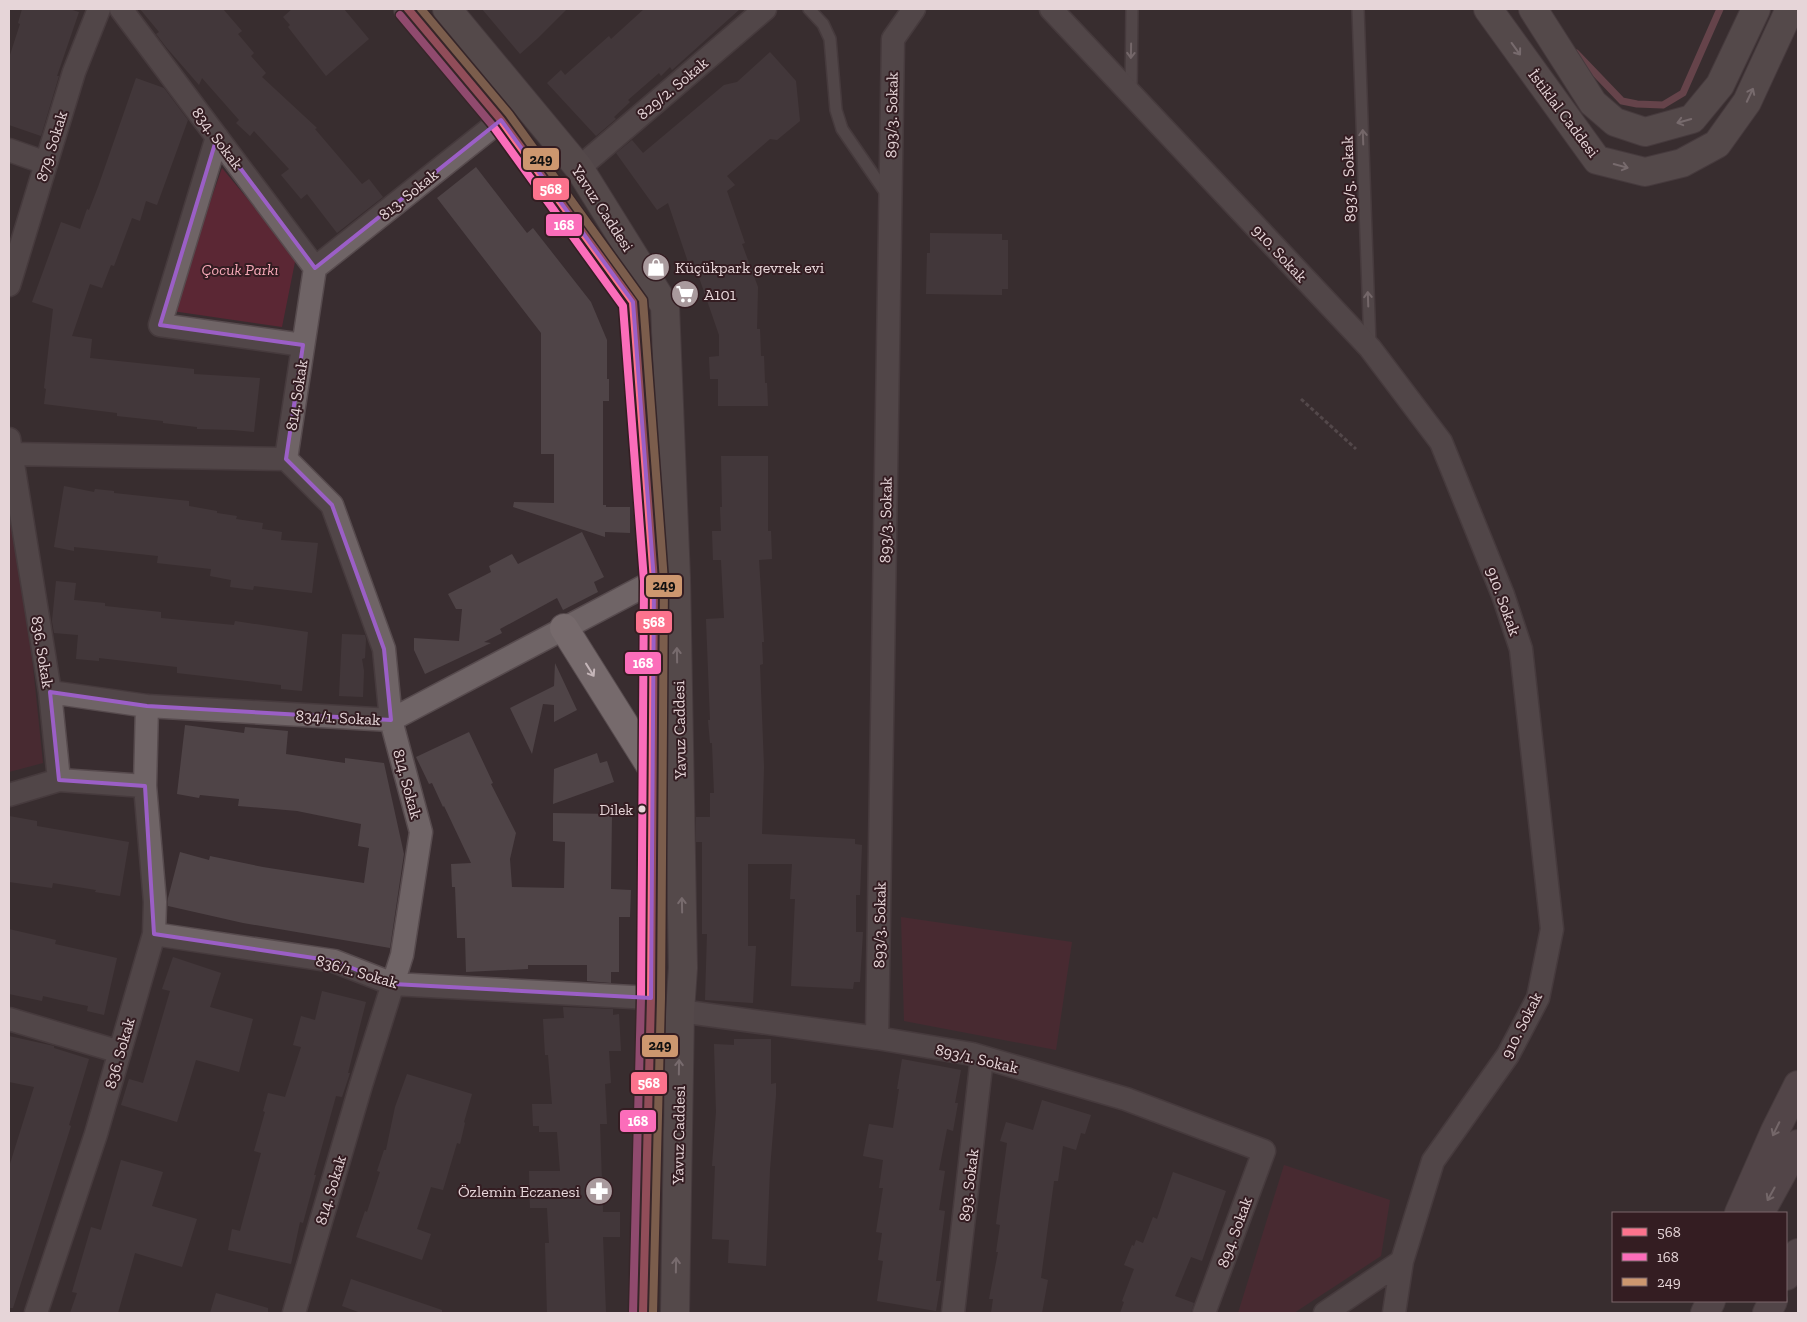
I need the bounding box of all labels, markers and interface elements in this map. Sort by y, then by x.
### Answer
one-way arrow [1510,42,1521,55]
one-way arrow [1127,43,1136,59]
street label: 829/2. Sokak [633,53,712,124]
street label: İstiklal Caddesi [1524,66,1603,161]
street label: 893/3. Sokak [881,71,902,158]
one-way arrow [1745,87,1755,102]
street label: 834. Sokak [188,103,248,174]
street label: 879. Sokak [32,108,71,184]
one-way arrow [1676,116,1692,126]
one-way arrow [1358,129,1367,145]
street label: 893/5. Sokak [1337,135,1360,222]
line badge: 249 [522,147,560,171]
text: 249 [530,151,553,168]
street label: Yavuz Caddesi [567,161,638,255]
one-way arrow [1613,162,1629,171]
street label: 813. Sokak [375,164,442,224]
line badge: 568 [532,177,570,201]
text: 568 [540,181,563,198]
line badge: 168 [545,213,583,237]
text: 168 [554,217,575,234]
street label: 910. Sokak [1248,221,1312,287]
shop icon: Küçükpark gevrek evi [641,252,671,282]
place label: Küçükpark gevrek evi [675,258,825,277]
park label: Çocuk Parkı [201,260,279,279]
supermarket icon: A101 [670,279,700,309]
place label: A101 [704,285,736,304]
one-way arrow [1364,291,1373,307]
street label: 814. Sokak [282,358,312,432]
street label: 893/3. Sokak [875,476,896,563]
street label: 910. Sokak [1482,564,1525,639]
line badge: 249 [645,574,683,598]
text: 249 [653,577,676,594]
line badge: 568 [635,610,673,634]
text: 568 [643,614,666,631]
street label: 836. Sokak [27,615,58,690]
one-way arrow [673,647,682,663]
line badge: 168 [624,651,662,675]
text: 168 [633,655,654,672]
one-way arrow [585,662,595,676]
street label: Yavuz Caddesi [669,680,690,781]
street label: 834/1. Sokak [295,706,381,729]
street label: 814. Sokak [389,747,426,822]
place label: Dilek [599,801,633,819]
marker: Dilek [637,804,647,814]
street label: 893/3. Sokak [869,881,890,968]
one-way arrow [677,897,687,913]
street label: 836/1. Sokak [314,951,401,992]
street label: 910. Sokak [1497,988,1547,1062]
street label: 836. Sokak [100,1015,139,1091]
line badge: 249 [641,1034,679,1058]
text: 249 [649,1037,672,1054]
street label: 893/1. Sokak [934,1040,1021,1077]
one-way arrow [674,1059,684,1076]
line badge: 568 [630,1071,668,1095]
text: 568 [638,1075,661,1092]
street label: Yavuz Caddesi [668,1085,689,1186]
line badge: 168 [619,1109,657,1133]
text: 168 [628,1113,649,1130]
one-way arrow [1771,1121,1781,1136]
street label: 893. Sokak [955,1147,982,1222]
street label: 814. Sokak [311,1153,350,1227]
pharmacy icon: Özlemin Eczanesi [584,1176,614,1206]
place label: Özlemin Eczanesi [458,1182,581,1201]
one-way arrow [1765,1186,1775,1201]
street label: 894. Sokak [1213,1194,1256,1270]
legend [1612,1212,1787,1302]
text: 568 [1657,1223,1681,1241]
text: 168 [1657,1248,1679,1266]
one-way arrow [671,1257,681,1273]
text: 249 [1657,1273,1681,1291]

